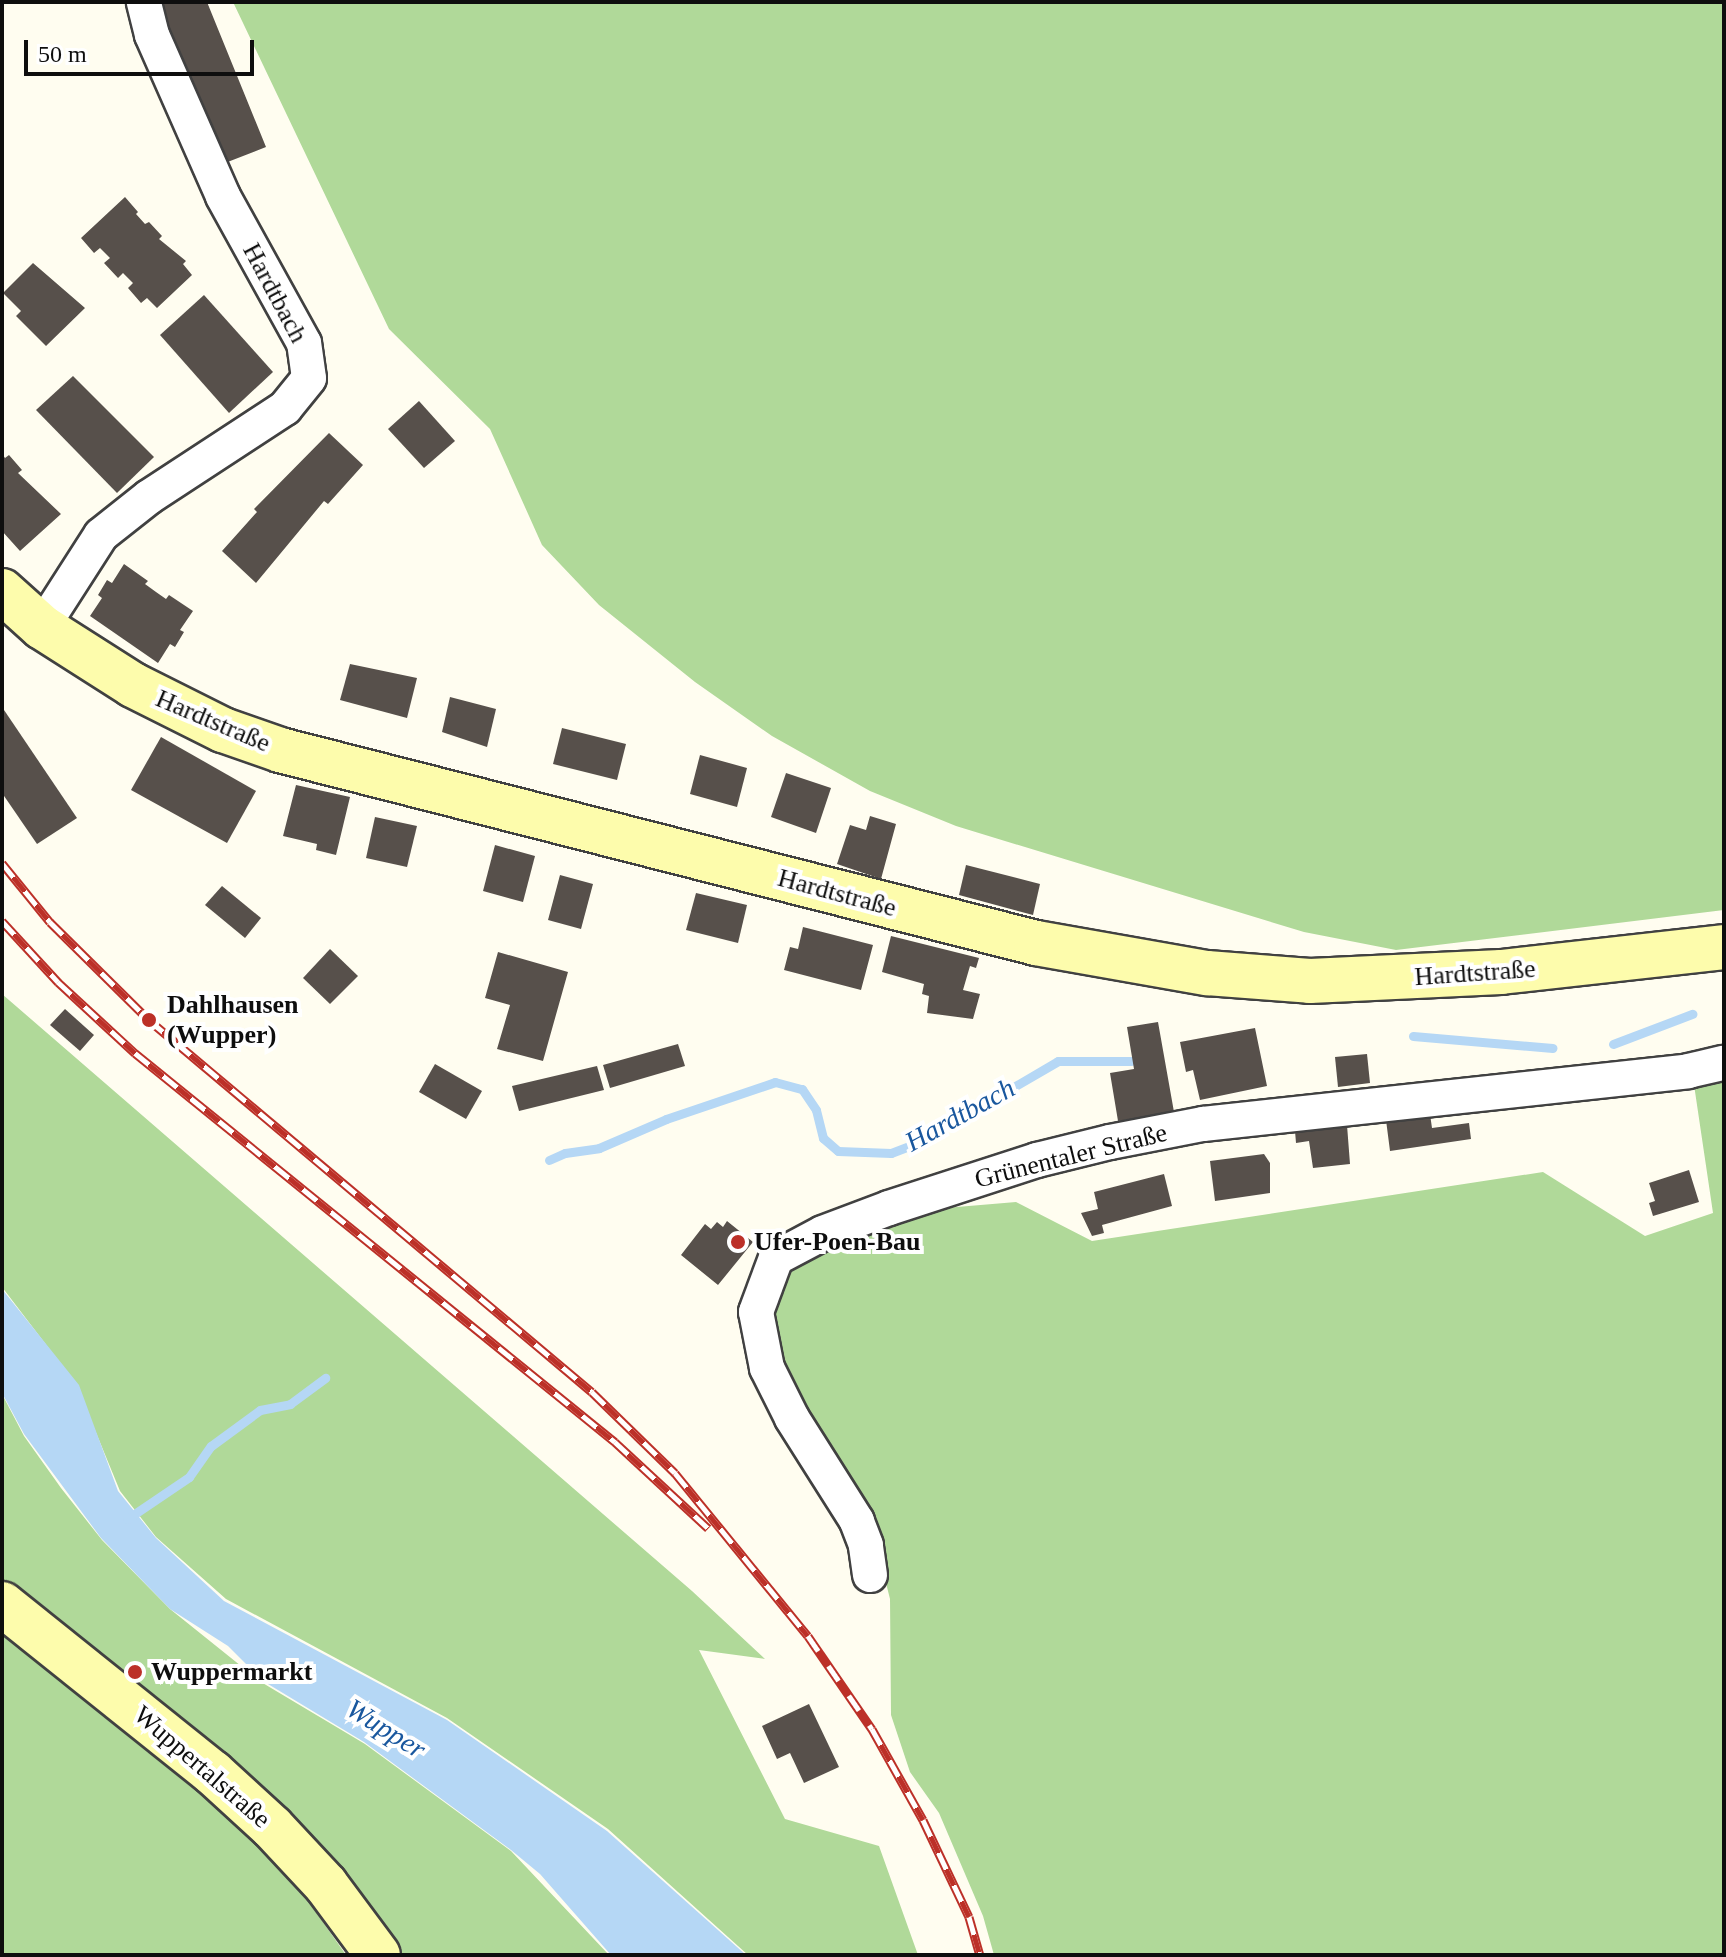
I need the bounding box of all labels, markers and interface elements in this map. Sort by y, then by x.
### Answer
scale bar [28,24,258,74]
text: 50 m [38,41,87,67]
street label: Hardtbach [236,238,314,348]
street label: Hardtstraße [151,683,275,759]
street label: Hardtstraße [774,862,900,924]
street label: Hardtstraße [1413,953,1537,993]
place label: Dahlhausen (Wupper) [167,989,298,1050]
marker: Dahlhausen (Wupper) [138,1009,160,1031]
water label: Hardtbach [899,1071,1021,1159]
street label: Grünentaler Straße [972,1117,1170,1195]
place label: Ufer-Poen-Bau [754,1226,921,1258]
marker: Ufer-Poen-Bau [729,1233,747,1251]
place label: Wuppermarkt [151,1656,312,1688]
marker: Wuppermarkt [126,1663,144,1681]
water label: Wupper [340,1692,432,1766]
street label: Wuppertalstraße [127,1699,277,1835]

